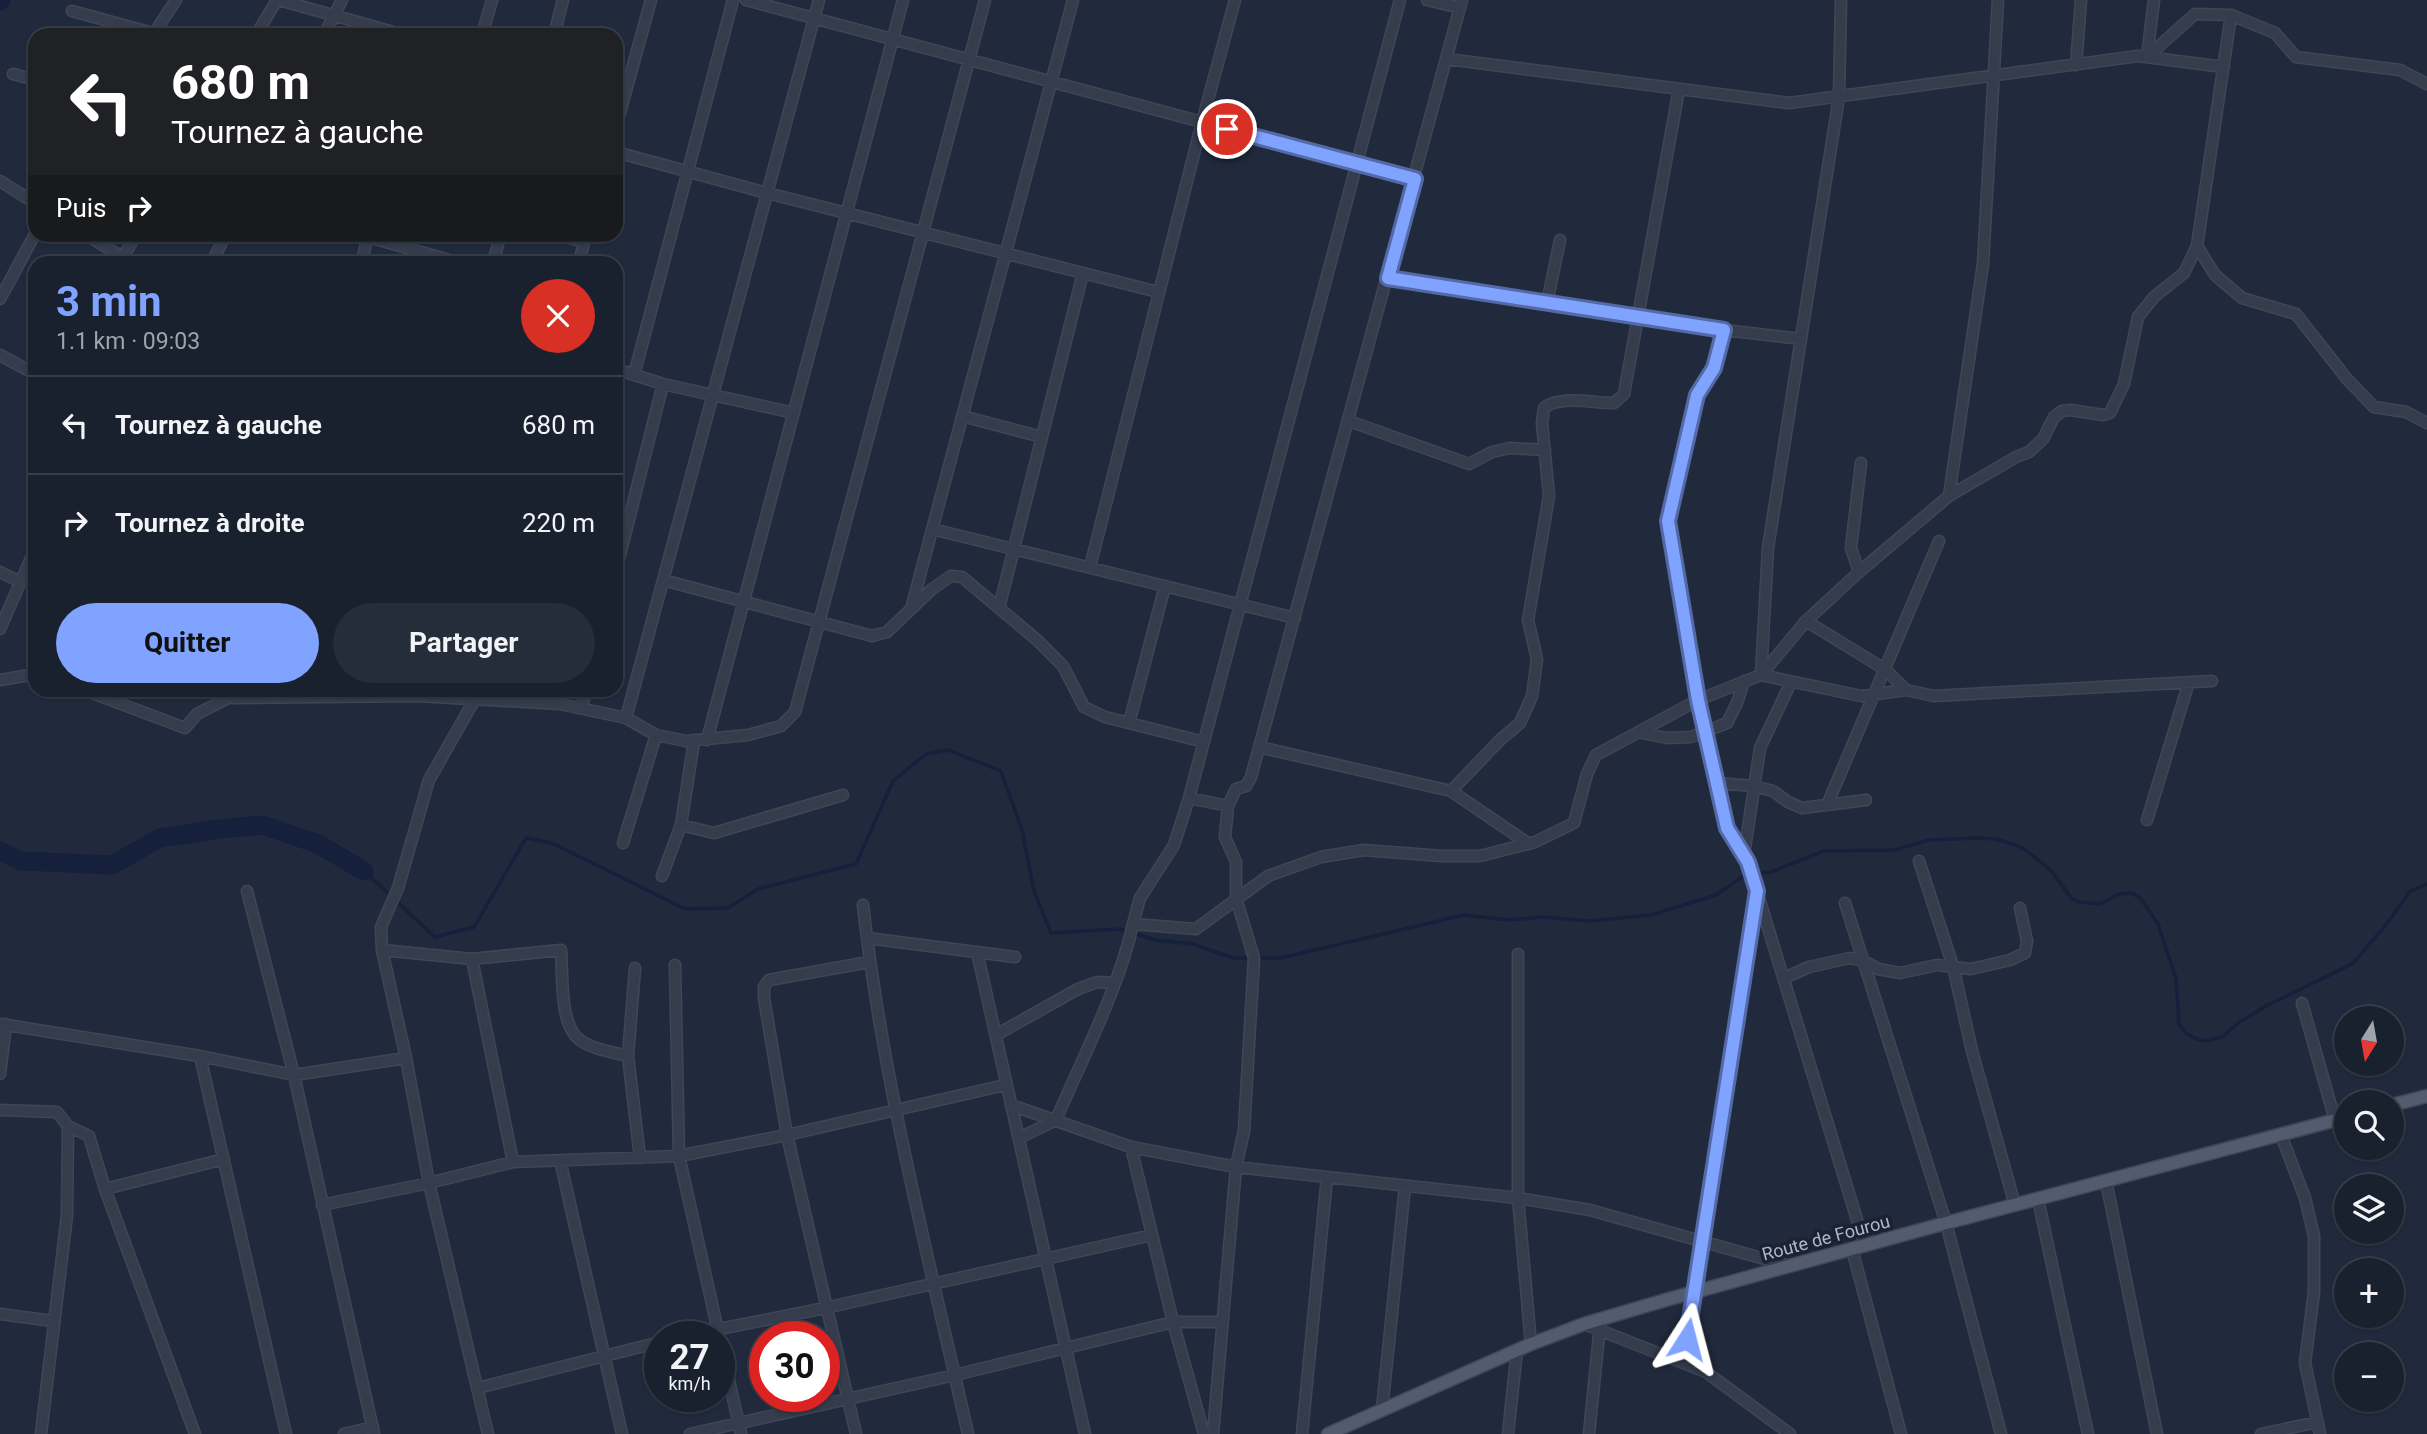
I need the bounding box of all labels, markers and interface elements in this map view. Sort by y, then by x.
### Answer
text: 680 m [171,54,310,111]
icon: left [56,56,147,147]
pin [1197,99,1257,159]
icon: arrive [1208,110,1246,148]
text: Tournez à gauche [171,113,423,151]
icon: right [120,189,158,227]
text: Puis [56,193,106,223]
text: 3 min [56,277,162,326]
button: close [521,279,595,353]
text: 1.1 km · 09:03 [56,328,200,355]
icon: left [56,406,94,444]
text: Tournez à gauche [115,410,322,440]
text: 680 m [522,410,595,440]
icon: right [56,504,94,542]
text: Tournez à droite [115,508,305,538]
text: 220 m [522,508,595,538]
button: Quitter [56,603,319,683]
button: Partager [333,603,595,683]
north arrow [2334,1006,2404,1076]
map controls [2334,1006,2404,1412]
button: search [2334,1090,2404,1160]
button: layers [2334,1174,2404,1244]
street label: Route de Fourou [1760,1210,1892,1265]
button: + [2334,1258,2404,1328]
position arrow [1650,1302,1724,1376]
speed limit sign: 30 [749,1321,840,1412]
text: 27 [669,1337,710,1378]
button: − [2334,1342,2404,1412]
text: km/h [668,1373,711,1394]

